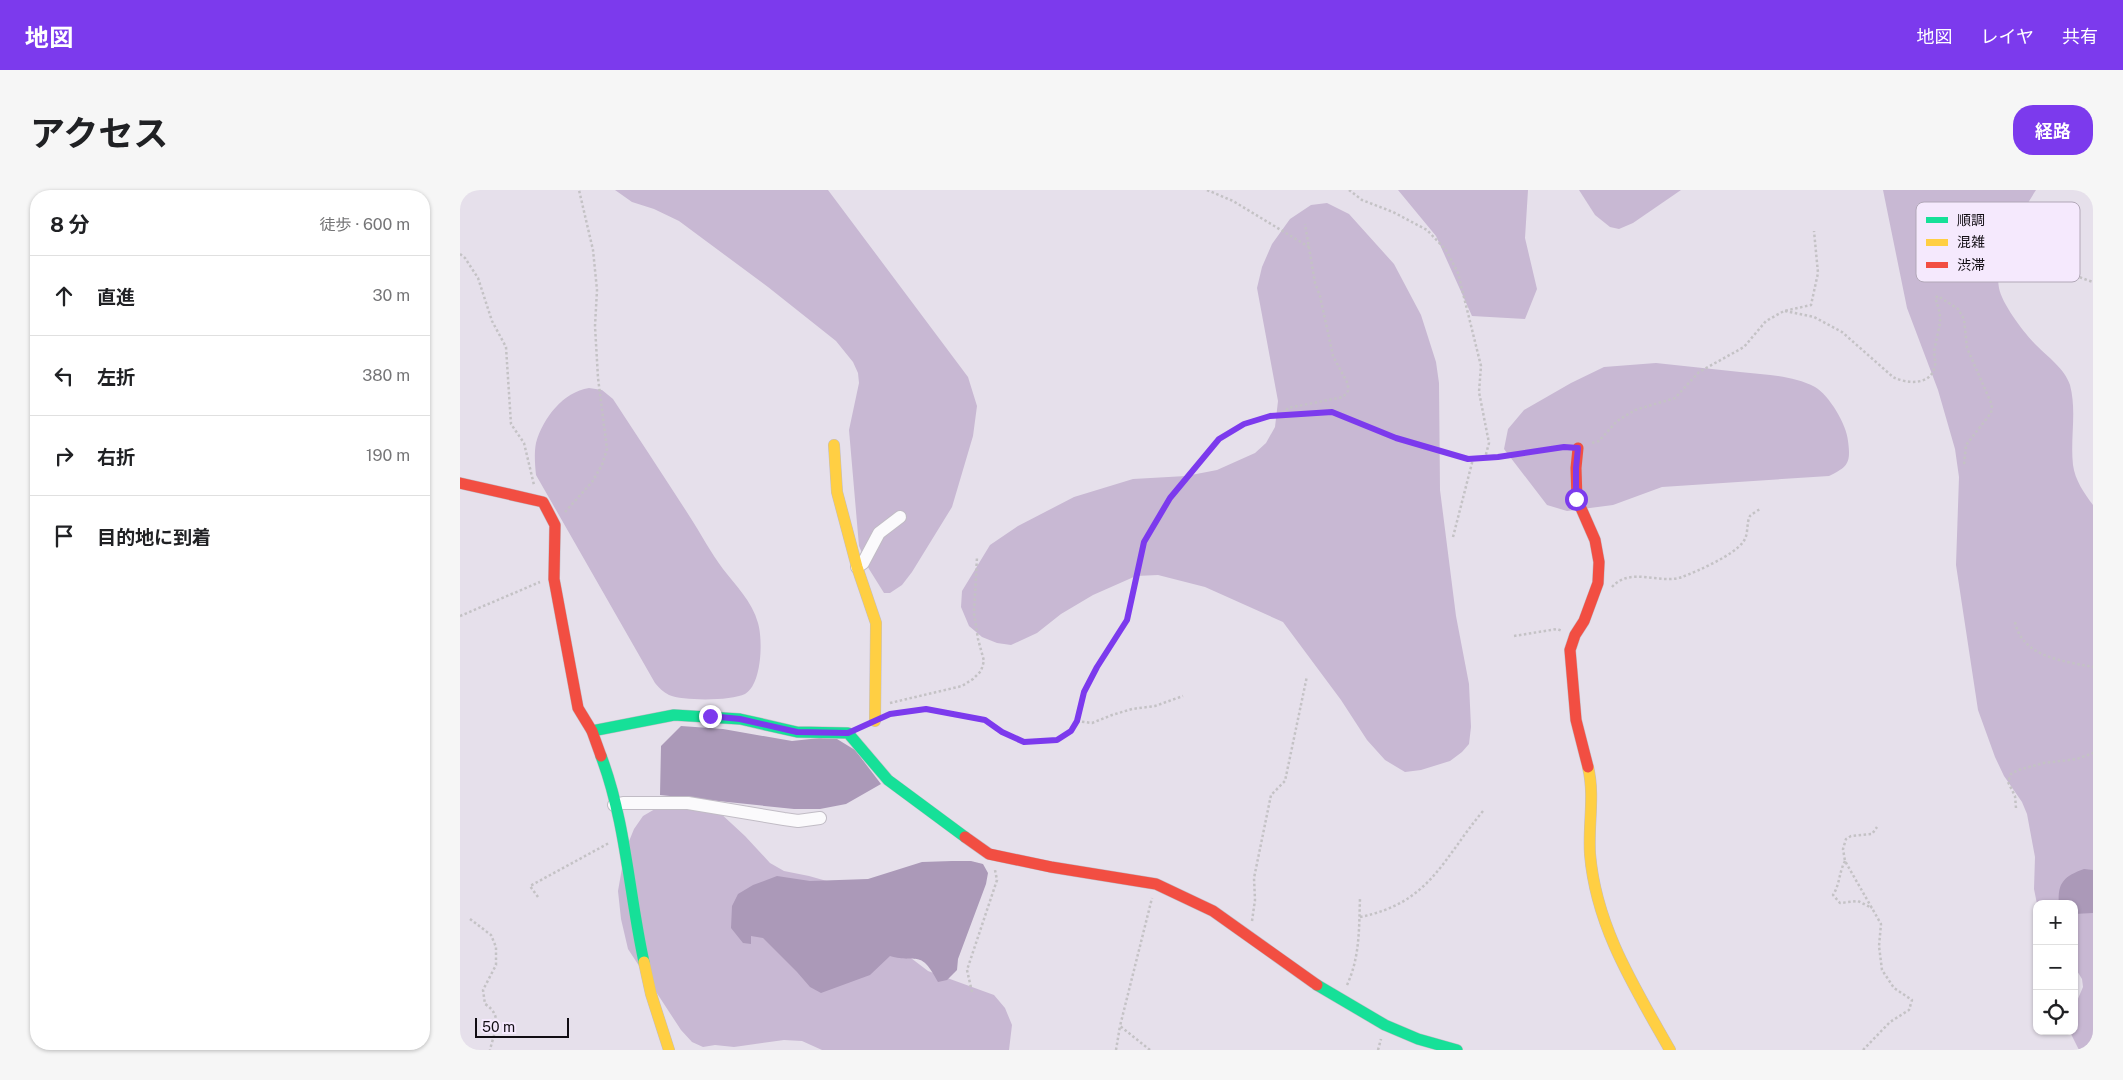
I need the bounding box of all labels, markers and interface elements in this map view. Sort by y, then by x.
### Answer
text: 地図 [25,23,73,51]
text: 地図 [1917,26,1953,47]
text: レイヤ [1981,26,2034,47]
text: 共有 [2062,26,2098,47]
button: 経路 [2013,105,2093,155]
text: アクセス [30,113,168,154]
legend [1916,202,2080,282]
text: 8 分 [50,212,90,237]
text: 順調 [1957,212,1985,228]
text: 徒歩 · 600 m [320,215,410,234]
text: 混雑 [1957,234,1985,250]
text: 渋滞 [1957,257,1985,273]
icon: ahead [50,282,78,310]
text: 直進 [97,286,135,308]
text: 30 m [373,286,410,305]
icon: left [50,362,78,390]
text: 左折 [97,366,135,388]
text: 380 m [362,366,410,385]
icon: right [50,442,78,470]
text: 右折 [97,446,135,468]
text: 190 m [366,446,410,465]
route start [1565,488,1588,511]
icon: arrive [50,522,78,550]
text: 目的地に到着 [97,526,211,548]
route end [699,705,722,728]
map controls [2033,900,2078,1035]
button: + [2033,900,2078,945]
button: − [2033,945,2078,990]
button: locate [2033,990,2078,1035]
scale bar [475,1015,569,1038]
text: 50 m [482,1019,515,1035]

